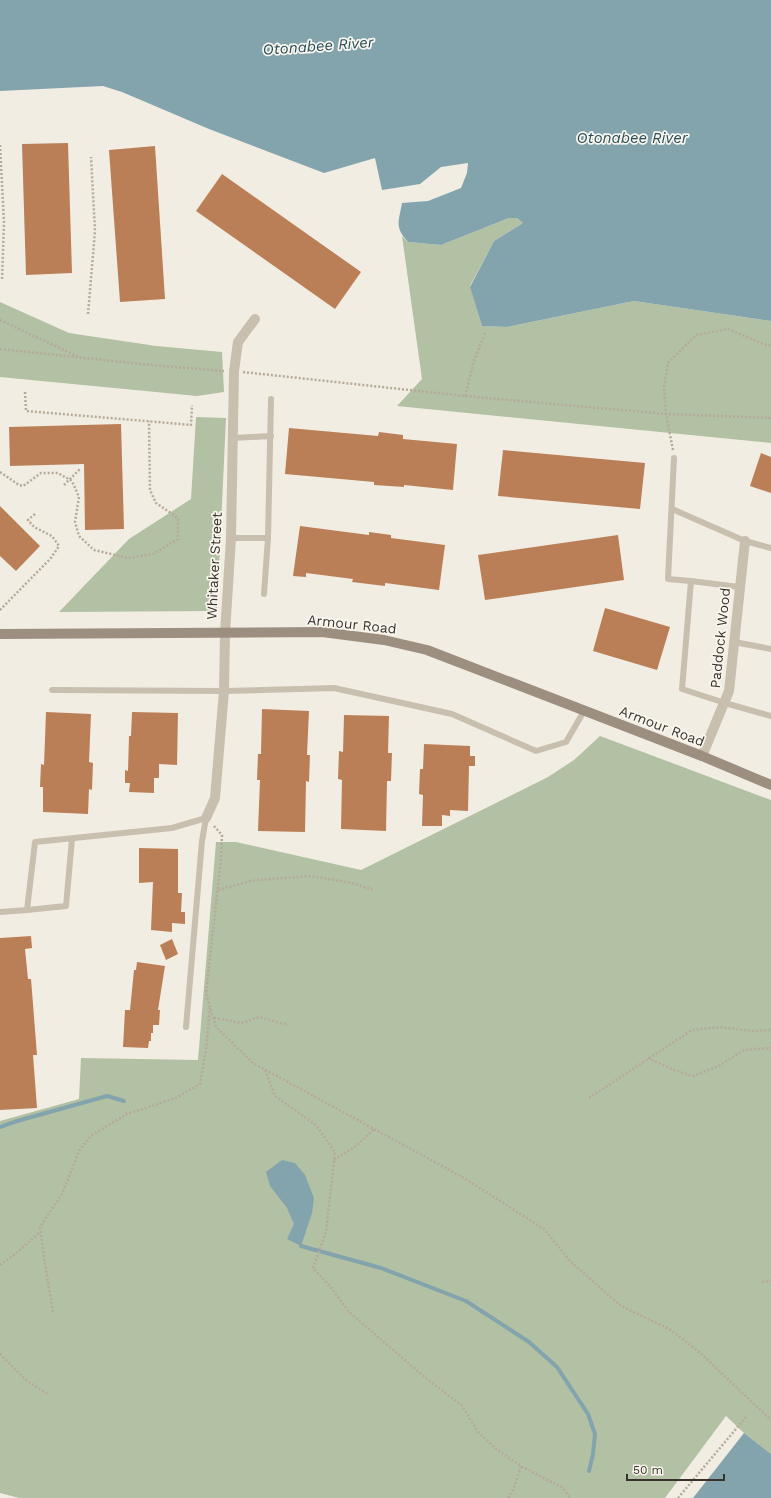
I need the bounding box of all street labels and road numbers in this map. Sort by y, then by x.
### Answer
street label: Whitaker Street [203,512,225,620]
street label: Paddock Wood [707,587,733,689]
street label: Armour Road [307,611,397,637]
street label: Armour Road [617,702,707,750]

